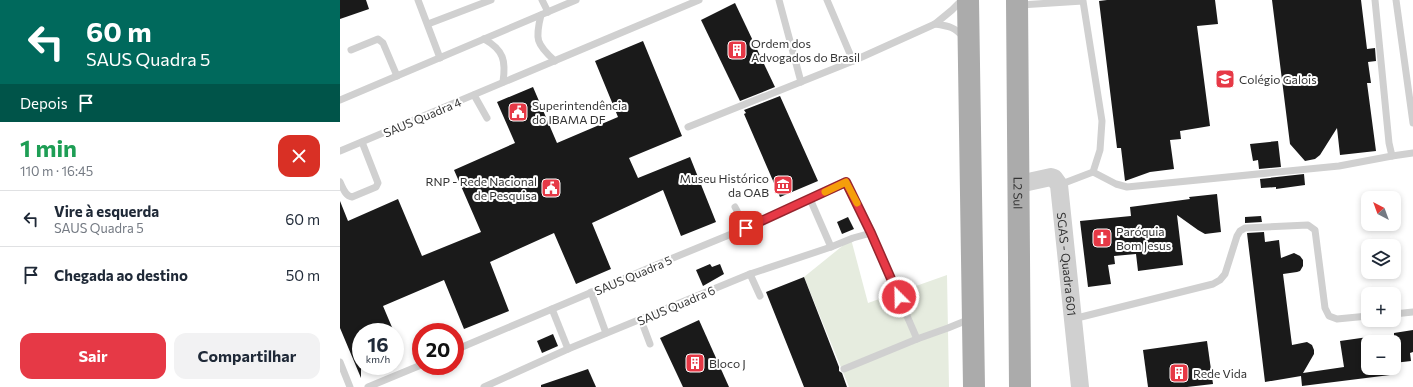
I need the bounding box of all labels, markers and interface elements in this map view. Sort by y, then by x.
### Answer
text: 60 m [86,14,152,48]
icon: left [20,16,72,68]
place label: Ordem dos Advogados do Brasil [751,36,860,64]
building icon: Ordem dos Advogados do Brasil [726,39,748,61]
text: SAUS Quadra 5 [86,48,210,70]
school or university icon: Colégio Galois [1214,68,1236,90]
place label: Colégio Galois [1239,72,1317,86]
icon: arrive [75,92,97,114]
text: Depois [20,94,67,112]
street label: SAUS Quadra 4 [381,94,463,140]
place label: Superintendência do IBAMA DF [532,98,627,126]
public building icon: Superintendência do IBAMA DF [507,101,529,123]
text: 1 min [20,133,77,162]
button: close [278,135,320,177]
text: 110 m · 16:45 [20,163,93,179]
place label: Museu Histórico da OAB [680,171,769,199]
place label: RNP - Rede Nacional de Pesquisa [425,174,537,202]
museum icon: Museu Histórico da OAB [772,174,794,196]
public building icon: RNP - Rede Nacional de Pesquisa [540,177,562,199]
street label: L2 Sul [1011,177,1026,209]
north arrow [1361,191,1401,231]
map controls [1361,191,1401,375]
text: Vire à esquerda [54,202,159,220]
icon: left [20,208,42,230]
text: 60 m [285,210,320,228]
pin [729,211,763,245]
street label: SGAS - Quadra 601 [1055,212,1080,317]
icon: arrive [735,217,757,239]
text: SAUS Quadra 5 [54,220,144,236]
place label: Paróquia Bom Jesus [1116,224,1171,253]
church icon: Paróquia Bom Jesus [1091,227,1113,249]
button: layers [1361,239,1401,279]
street label: SAUS Quadra 5 [592,252,674,298]
icon: arrive [20,264,42,286]
text: Chegada ao destino [54,266,188,284]
text: 50 m [286,266,320,284]
position arrow [878,276,920,318]
street label: SAUS Quadra 6 [635,282,717,328]
button: + [1361,287,1401,327]
speed limit sign: 20 [412,323,464,375]
text: 16 [367,332,389,356]
button: Sair [20,333,166,379]
button: Compartilhar [174,333,320,379]
button: − [1361,335,1401,375]
building icon: Bloco J [684,352,706,374]
text: km/h [366,353,390,365]
place label: Bloco J [709,356,746,371]
building icon: Rede Vida [1168,362,1190,384]
place label: Rede Vida [1193,366,1247,380]

